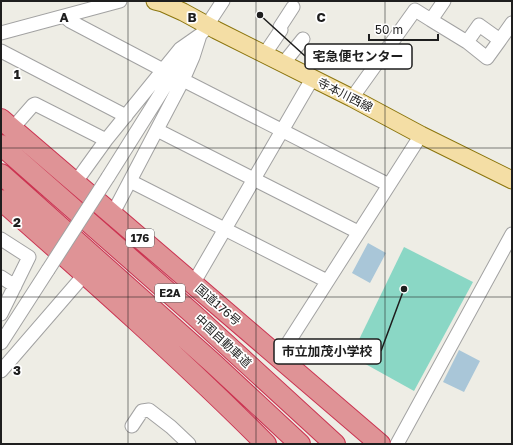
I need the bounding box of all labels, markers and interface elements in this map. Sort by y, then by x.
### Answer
text: A [59,9,69,25]
text: B [187,9,197,25]
text: C [316,9,326,25]
scale bar [369,16,438,42]
text: 50 m [375,22,403,37]
callout: 宅急便センター [305,44,412,69]
text: 宅急便センター [312,48,404,64]
text: 1 [14,66,21,82]
street label: 寺本川西線 [315,74,375,115]
text: 2 [13,214,21,230]
road number: 176 [126,229,154,247]
street label: 国道176号 [192,281,244,328]
road number: E2A [155,284,185,302]
street label: 中国自動車道 [192,311,255,371]
callout: 市立加茂小学校 [274,339,381,364]
text: 市立加茂小学校 [281,343,373,359]
text: 3 [13,362,21,378]

